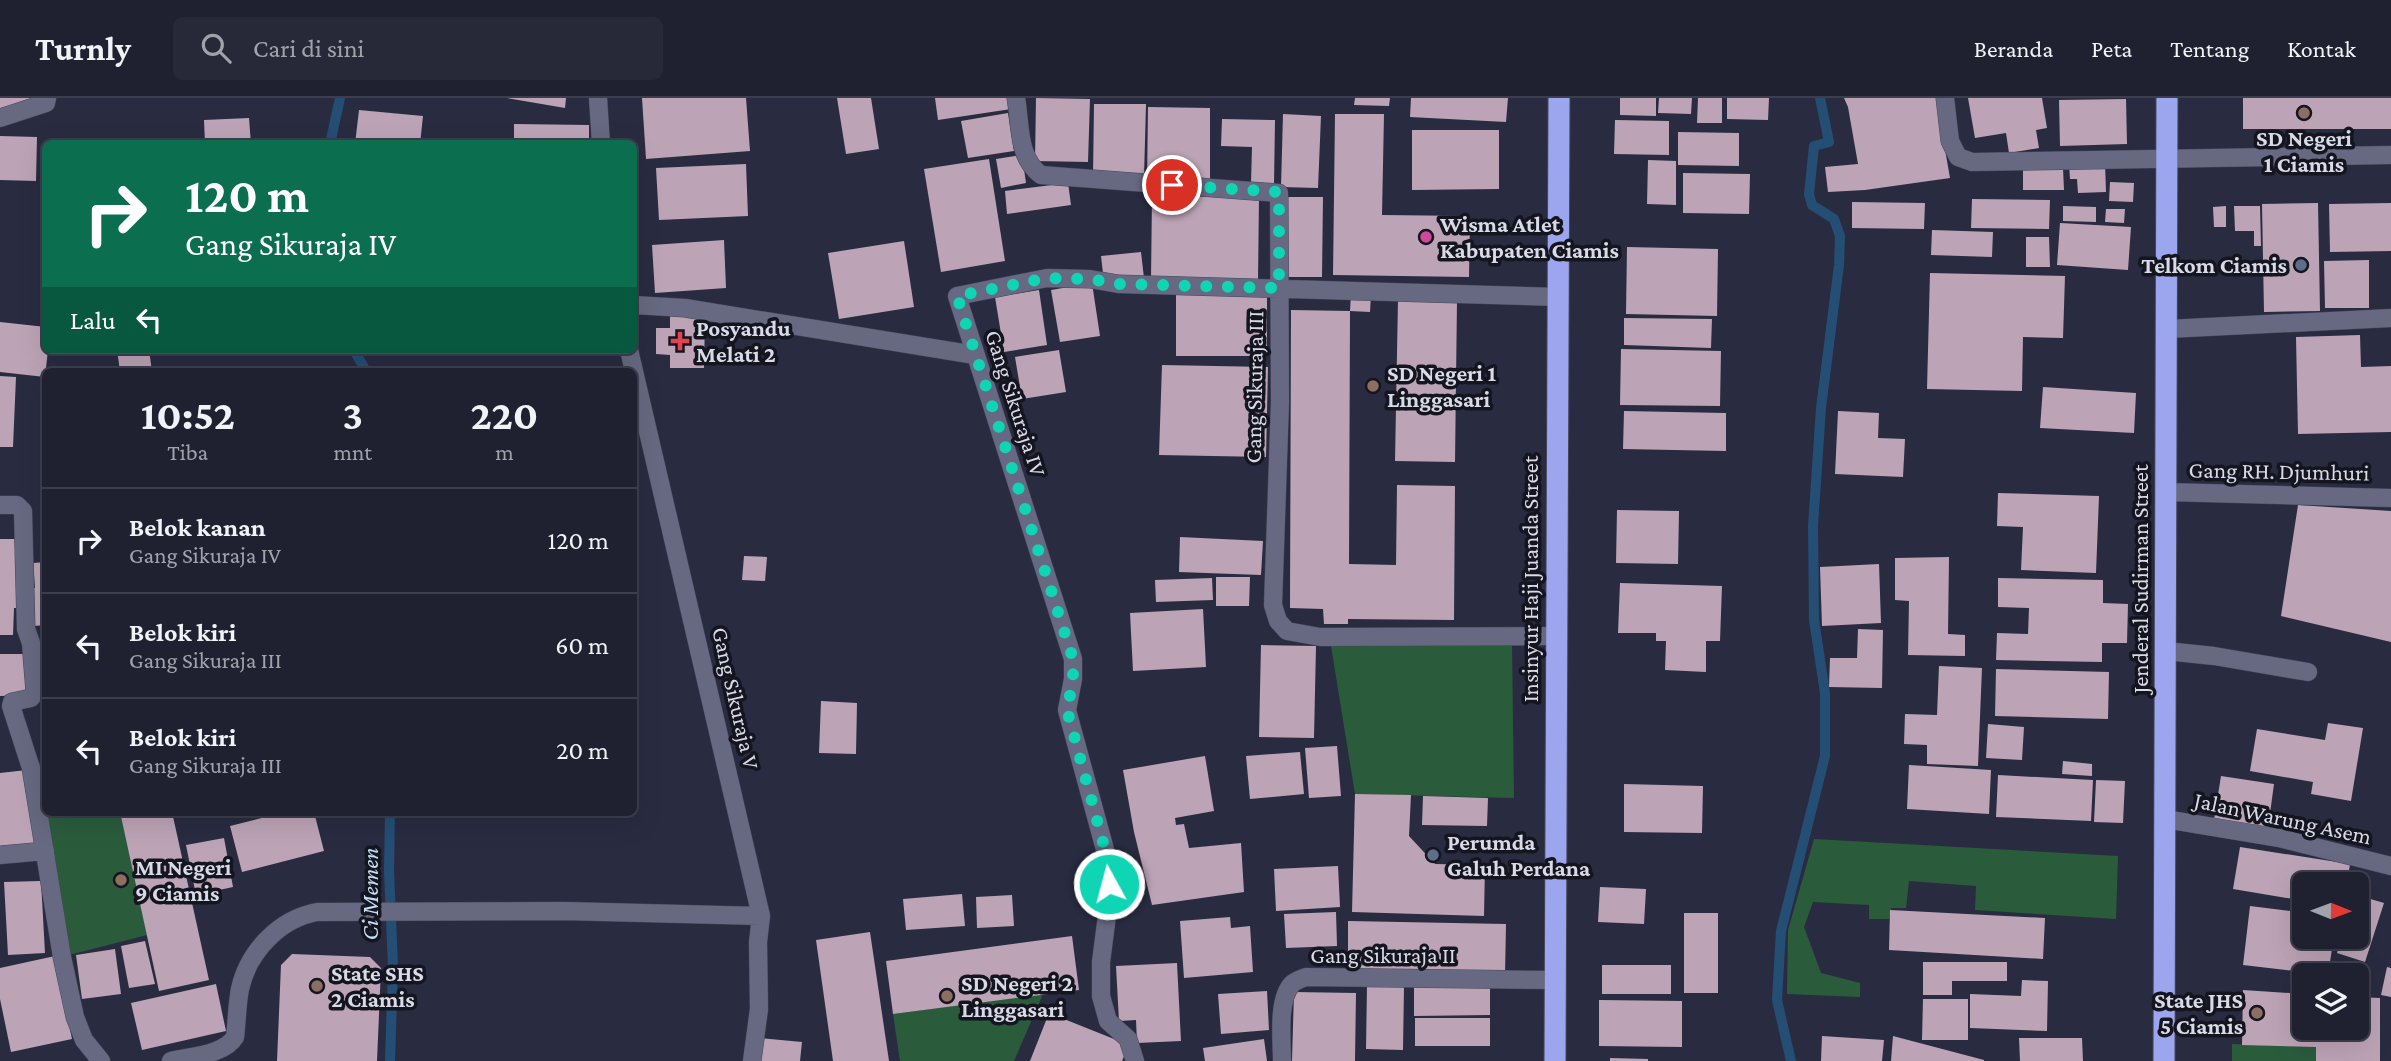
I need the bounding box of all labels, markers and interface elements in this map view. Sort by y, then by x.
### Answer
search box [173,17,663,80]
icon: search [197,29,235,67]
text: Turnly [35,30,131,67]
text: Cari di sini [253,34,364,63]
text: Beranda [1974,35,2053,62]
text: Peta [2091,35,2132,62]
text: Tentang [2170,35,2249,62]
text: Kontak [2287,35,2356,62]
marker: SD Negeri 1 Ciamis [2296,105,2312,121]
place label: SD Negeri 1 Ciamis [2256,125,2352,177]
pin [1142,155,1202,215]
icon: arrive [1153,166,1191,204]
icon: right [70,168,161,259]
text: 120 m [185,168,309,223]
place label: Wisma Atlet Kabupaten Ciamis [1439,211,1619,263]
text: Gang Sikuraja IV [185,226,396,262]
marker: Wisma Atlet Kabupaten Ciamis [1418,229,1434,245]
place label: Telkom Ciamis [2141,252,2287,278]
marker: Telkom Ciamis [2293,257,2309,273]
icon: left [130,301,168,339]
text: Lalu [70,306,116,335]
street label: Gang Sikuraja III [1240,310,1268,464]
place label: Posyandu Melati 2 [696,315,791,367]
street label: Gang Sikuraja IV [980,327,1052,480]
marker: Posyandu Melati 2 [670,331,690,351]
place label: SD Negeri 1 Linggasari [1387,360,1496,412]
marker: SD Negeri 1 Linggasari [1365,378,1381,394]
text: 10:52 [141,391,235,438]
text: 3 [343,391,363,438]
text: 220 [471,391,538,438]
text: Tiba [167,439,208,465]
text: mnt [334,439,372,465]
text: m [495,439,514,465]
street label: Insinyur Haji Juanda Street [1517,455,1543,702]
street label: Gang RH. Djumhuri [2188,456,2370,486]
street label: Jenderal Sudirman Street [2127,464,2153,696]
text: Belok kanan [129,513,266,542]
icon: right [70,522,108,560]
text: 120 m [548,526,609,555]
text: Gang Sikuraja IV [129,542,281,568]
text: Belok kiri [129,618,236,647]
street label: Gang Sikuraja V [707,624,765,772]
icon: left [70,627,108,665]
text: 60 m [555,631,609,660]
text: Gang Sikuraja III [129,647,282,673]
text: Belok kiri [129,723,236,752]
icon: left [70,732,108,770]
text: 20 m [556,736,609,765]
text: Gang Sikuraja III [129,752,282,778]
street label: Jalan Warung Asem [2190,786,2374,849]
place label: Perumda Galuh Perdana [1447,829,1591,881]
position arrow [1072,847,1146,921]
marker: Perumda Galuh Perdana [1425,847,1441,863]
water label: Ci Memen [356,848,383,940]
place label: MI Negeri 9 Ciamis [135,854,232,906]
marker: MI Negeri 9 Ciamis [113,872,129,888]
north arrow [2292,872,2370,948]
map controls [2292,872,2369,1040]
street label: Gang Sikuraja II [1310,942,1456,968]
place label: State SHS 2 Ciamis [331,960,424,1012]
button: layers [2292,963,2369,1040]
place label: SD Negeri 2 Linggasari [961,970,1073,1022]
marker: State SHS 2 Ciamis [309,978,325,994]
place label: State JHS 5 Ciamis [2154,987,2243,1039]
marker: SD Negeri 2 Linggasari [939,988,955,1004]
marker: State JHS 5 Ciamis [2249,1005,2265,1021]

